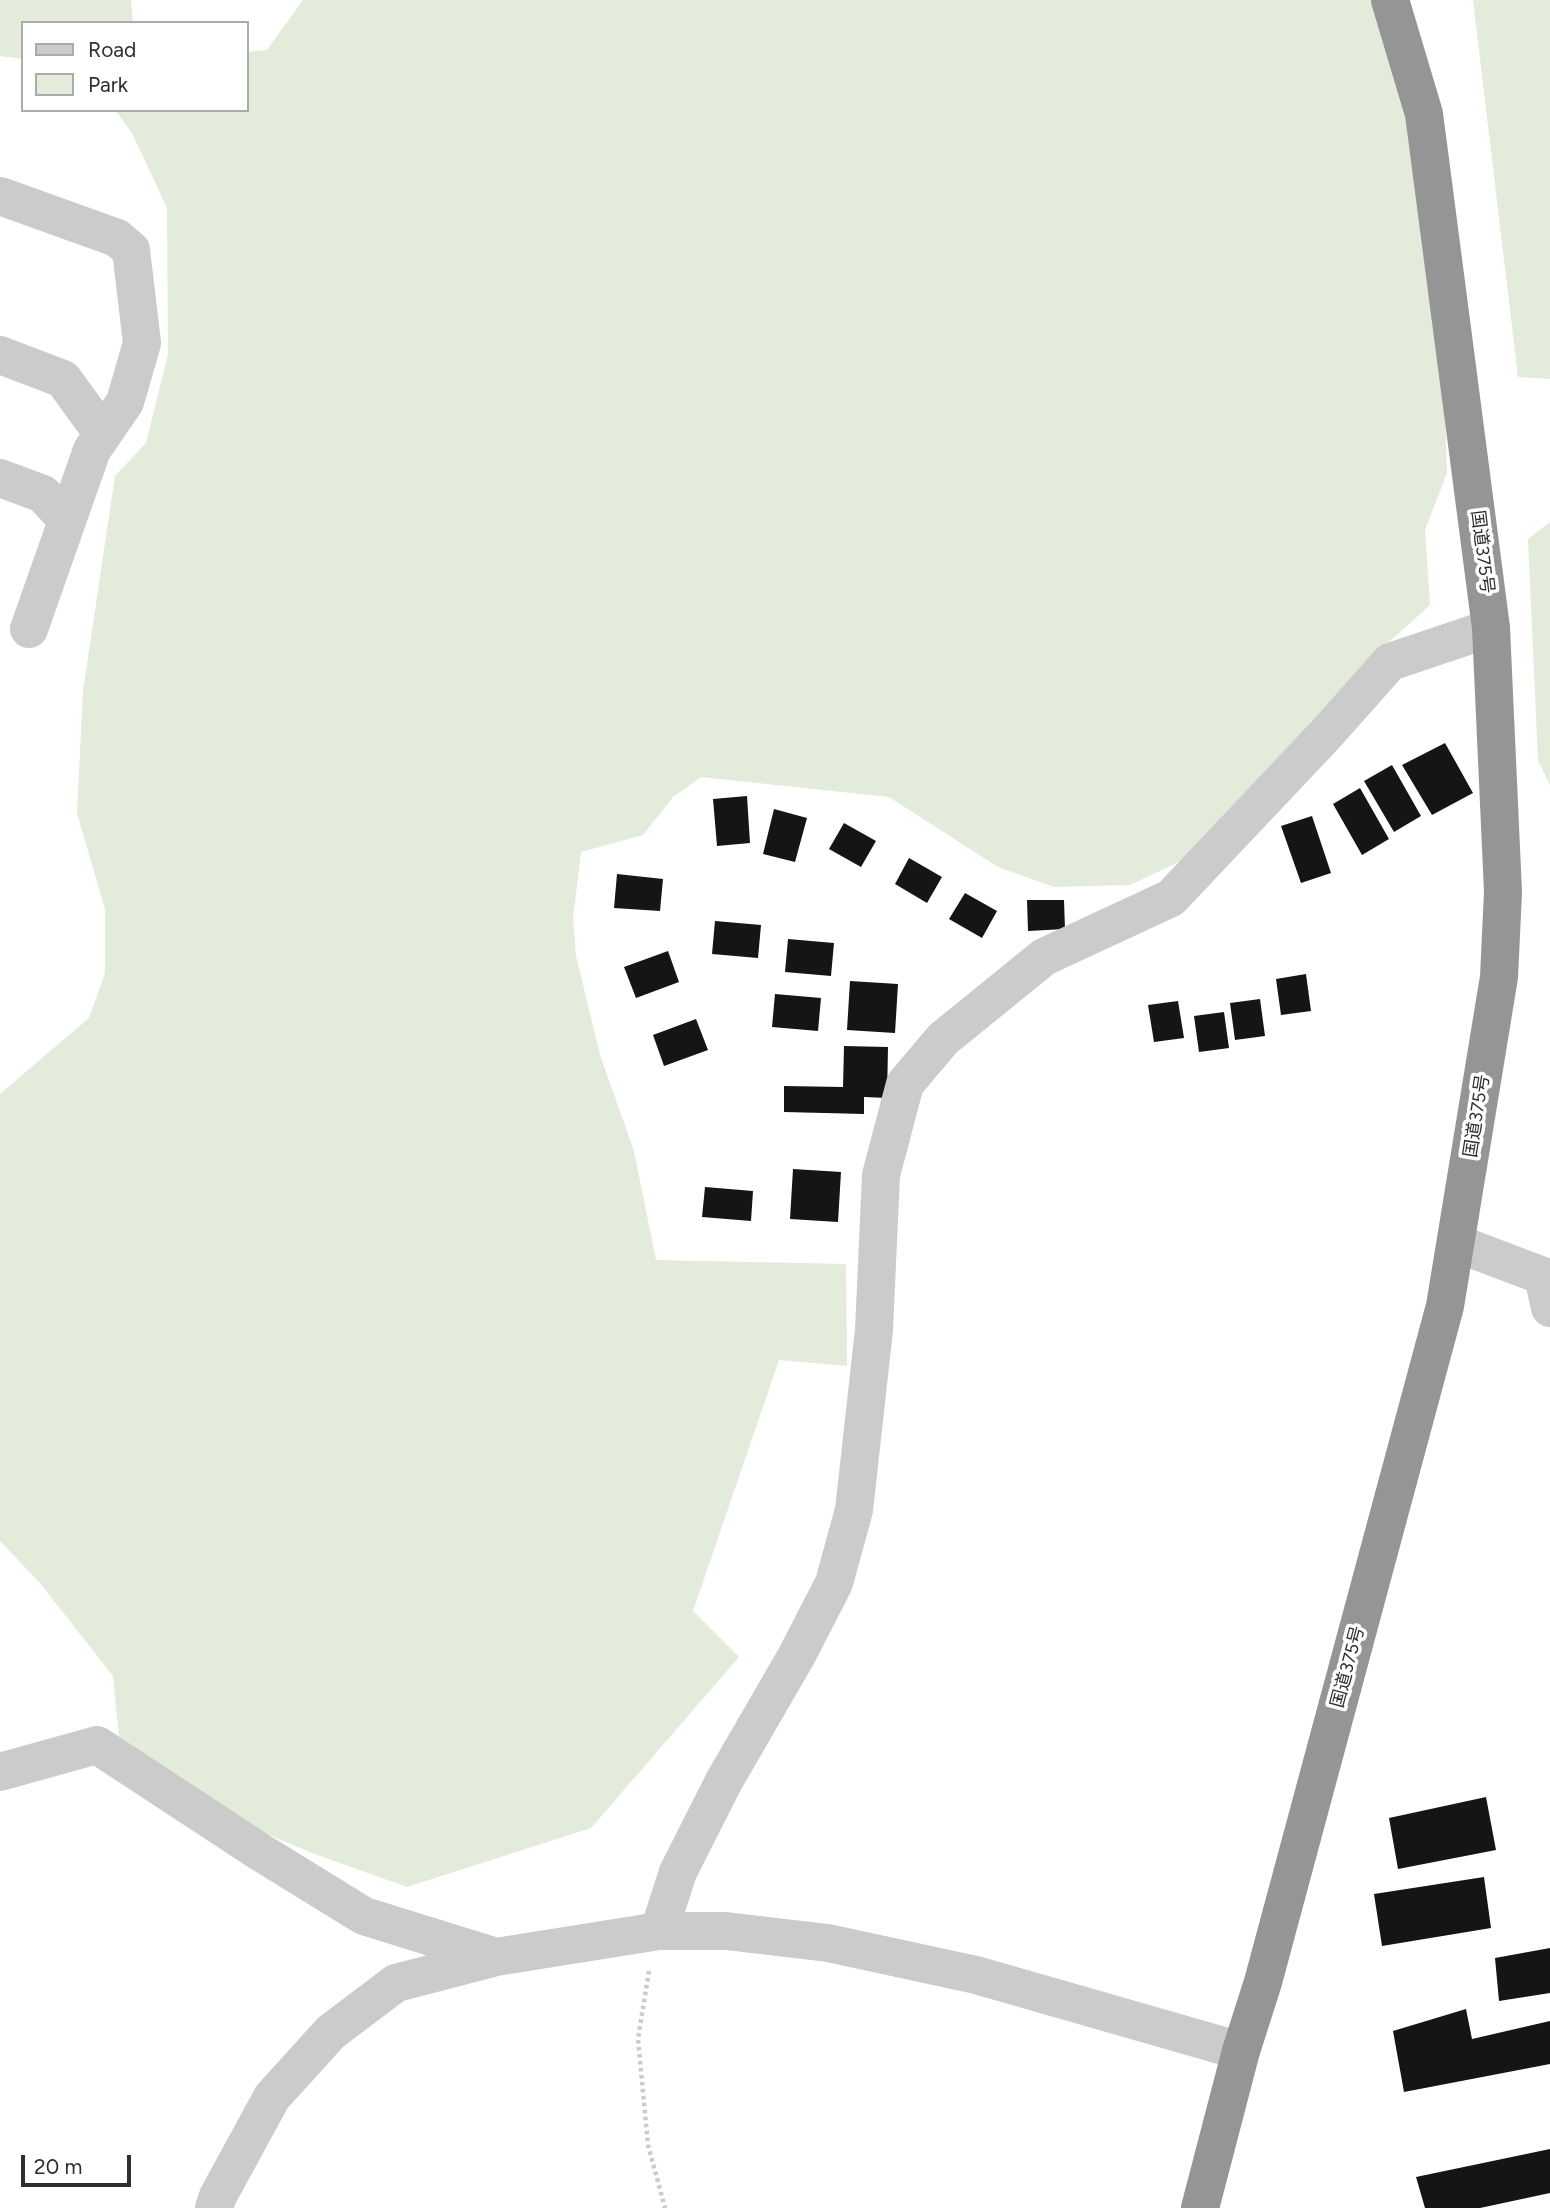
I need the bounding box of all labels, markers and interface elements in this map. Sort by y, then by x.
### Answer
legend [21,21,248,112]
text: Road [88,37,136,62]
text: Park [88,72,128,97]
street label: 国道375号 [1466,509,1498,595]
street label: 国道375号 [1460,1073,1494,1159]
street label: 国道375号 [1327,1624,1369,1710]
scale bar [24,2142,135,2186]
text: 20 m [34,2154,82,2179]

